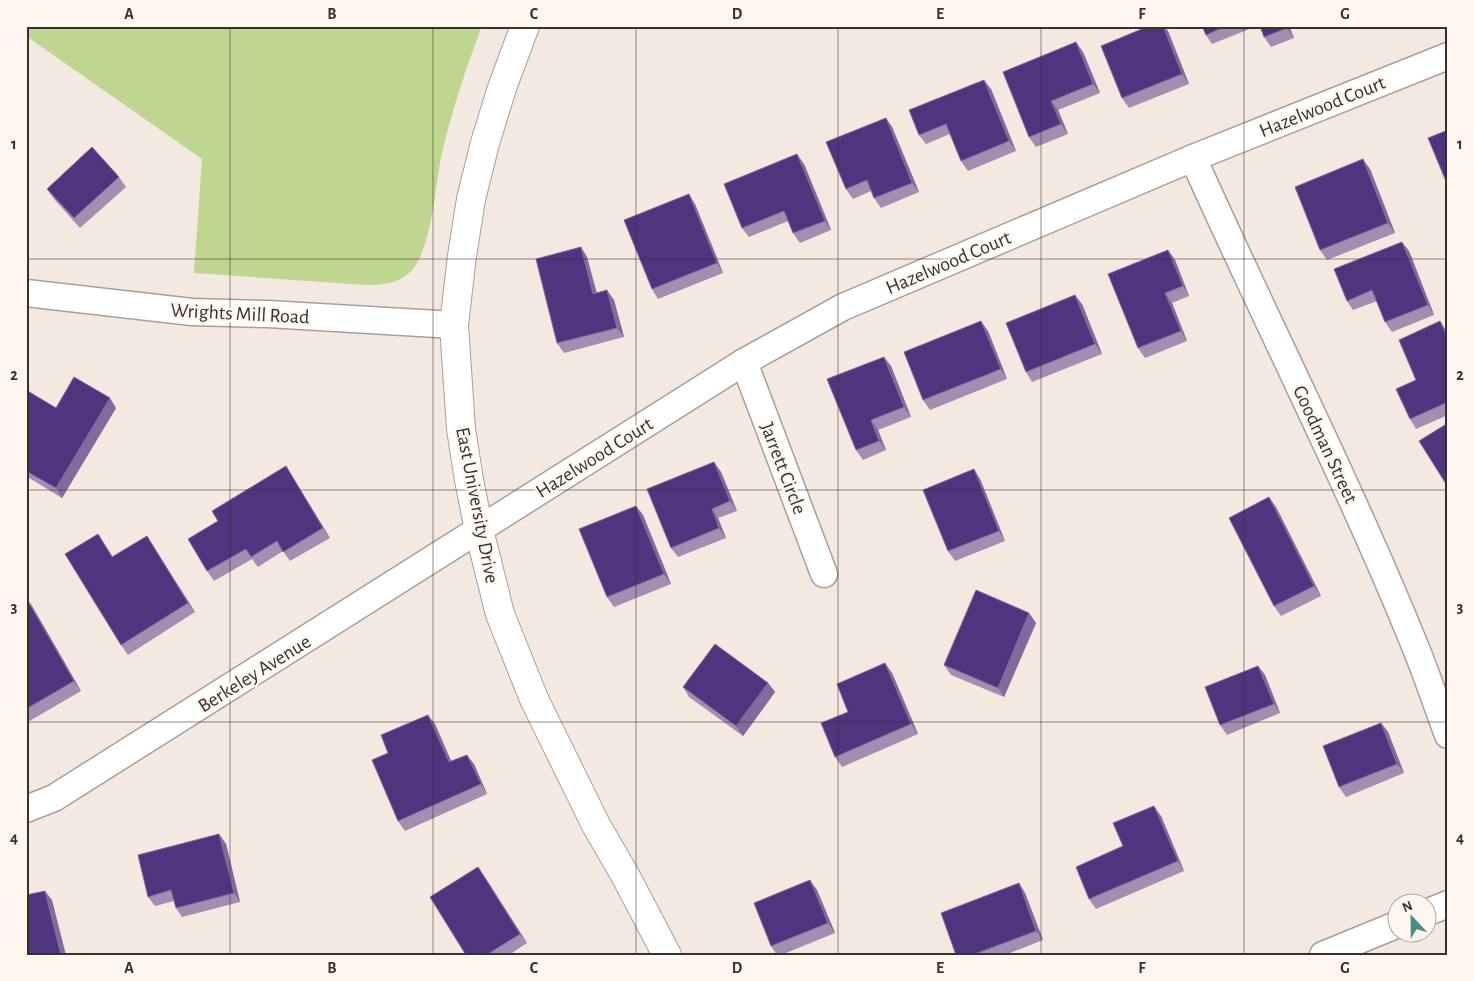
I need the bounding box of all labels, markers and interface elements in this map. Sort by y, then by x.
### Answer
text: A [124,6,134,22]
text: B [327,6,337,22]
text: C [530,6,539,22]
text: D [732,6,743,22]
text: E [936,6,944,22]
text: F [1138,6,1146,22]
text: G [1340,6,1350,22]
street label: Hazelwood Court [1257,72,1389,141]
text: 1 [11,136,17,152]
text: 1 [1457,136,1463,152]
street label: Hazelwood Court [883,227,1014,298]
street label: Wrights Mill Road [170,300,310,328]
text: 2 [10,367,18,383]
text: 2 [1456,367,1464,383]
street label: Goodman Street [1289,382,1361,507]
street label: Hazelwood Court [533,414,657,502]
street label: Jarrett Circle [756,420,810,517]
street label: East University Drive [452,425,502,585]
text: 3 [11,599,18,615]
text: 3 [1457,599,1464,615]
street label: Berkeley Avenue [195,631,314,716]
text: 4 [10,830,18,846]
text: 4 [1456,830,1464,846]
north arrow [1386,894,1436,944]
text: N [1400,899,1415,915]
text: A [124,960,134,976]
text: B [327,960,337,976]
text: C [530,960,539,976]
text: D [732,960,743,976]
text: E [936,960,944,976]
text: F [1138,960,1146,976]
text: G [1340,960,1350,976]

